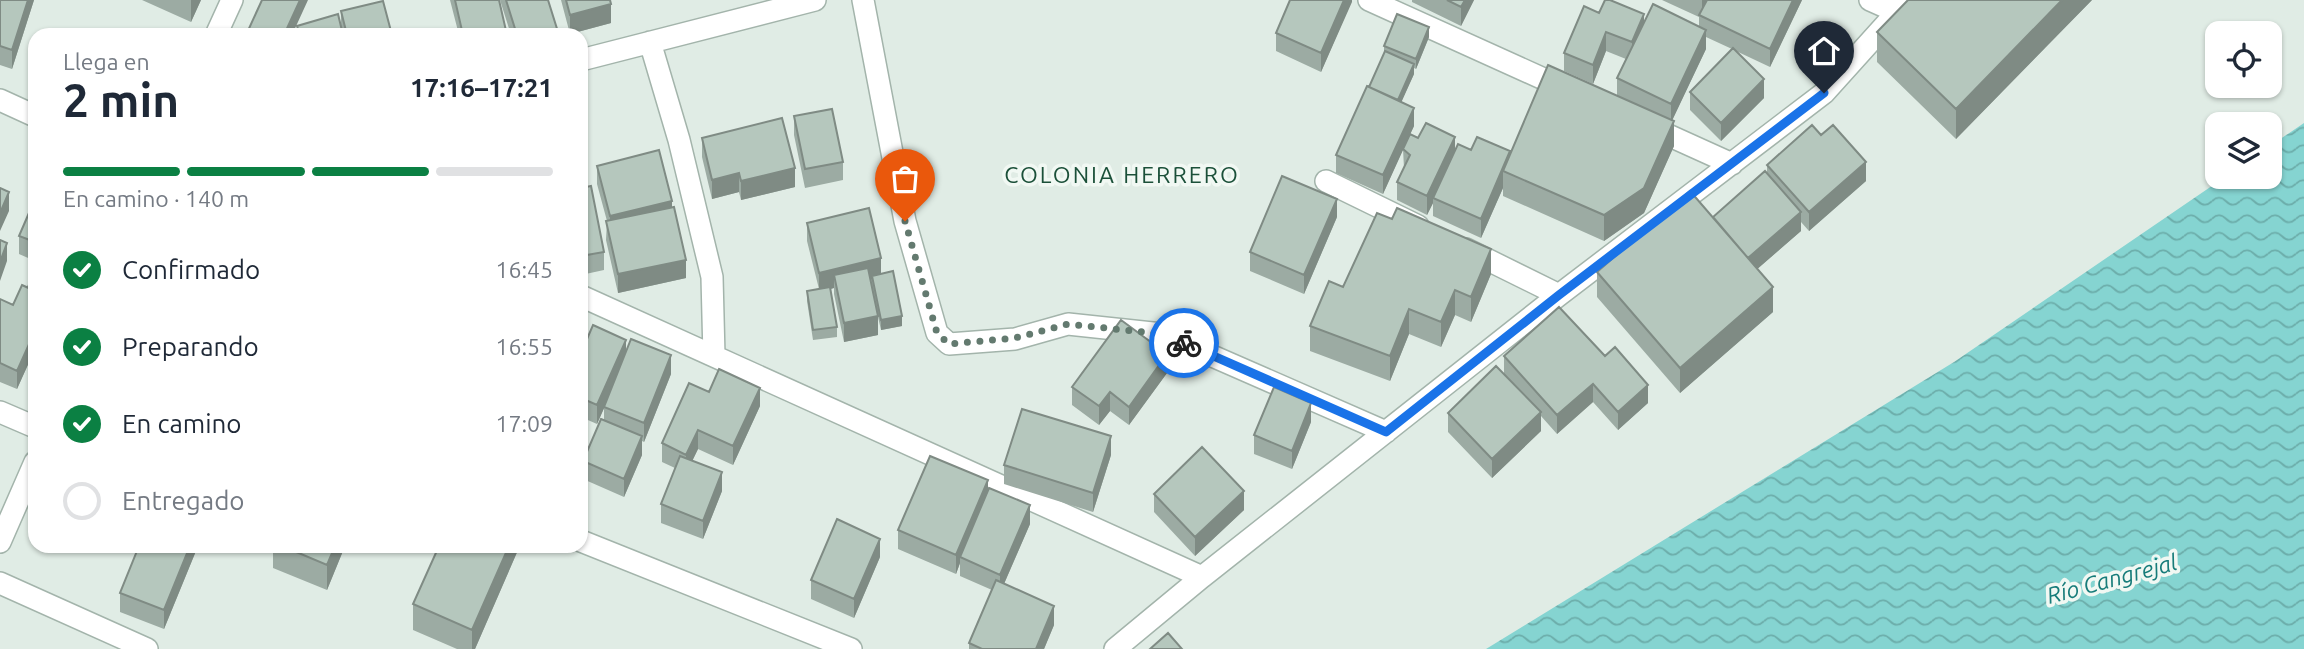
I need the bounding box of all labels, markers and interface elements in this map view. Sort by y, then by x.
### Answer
pin [1794,21,1854,93]
map controls [2205,21,2282,189]
button: locate [2205,21,2282,98]
icon: home [1805,32,1843,70]
text: Llega en [63,49,150,74]
text: 17:16–17:21 [410,73,553,102]
text: 2 min [63,74,179,126]
button: layers [2205,112,2282,189]
pin [875,149,935,221]
icon: bag [886,160,924,198]
district label: COLONIA HERRERO [1004,162,1240,187]
text: En camino · 140 m [63,186,249,211]
icon: check [63,251,101,289]
text: Confirmado [122,255,260,284]
text: 16:45 [495,257,553,282]
courier [1149,308,1219,378]
icon: bike [1165,324,1203,362]
icon: check [63,328,101,366]
text: Preparando [122,332,259,361]
text: 16:55 [495,334,553,359]
icon: check [63,405,101,443]
text: En camino [122,409,242,438]
text: 17:09 [495,411,553,436]
text: Entregado [122,486,245,515]
water label: Río Cangrejal [2044,549,2180,608]

